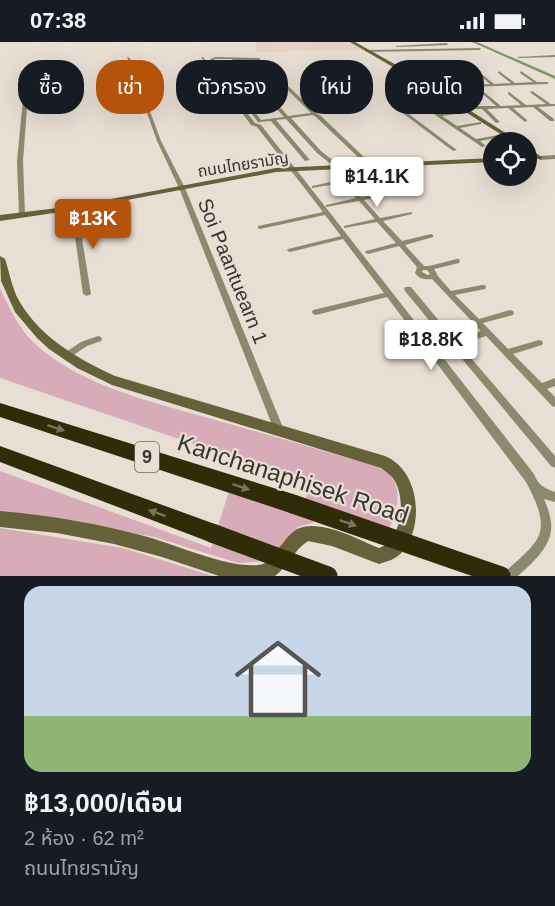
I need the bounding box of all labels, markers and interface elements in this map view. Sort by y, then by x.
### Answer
text: 07:38 [30,8,86,33]
chip: ซื้อ [18,60,84,114]
chip: เช่า [96,60,164,114]
chip: ตัวกรอง [176,60,288,114]
chip: ใหม่ [300,60,373,114]
chip: คอนโด [385,60,484,114]
map controls [483,132,537,186]
button: locate [483,132,537,186]
street label: ถนนไทยรามัญ [196,149,290,180]
pin: ฿14.1K [328,157,426,208]
text: ฿14.1K [345,165,410,187]
street label: Soi Paantuearn 1 [194,195,272,347]
pin: ฿13K [57,199,129,250]
text: ฿13K [69,207,117,229]
pin: ฿18.8K [382,320,480,371]
text: ฿18.8K [399,328,464,350]
one-way arrow [47,423,65,433]
street label: Kanchanaphisek Road [174,428,412,529]
road number: 9 [135,442,159,472]
one-way arrow [232,483,250,493]
one-way arrow [148,507,166,517]
one-way arrow [340,519,358,529]
icon: home [224,625,332,733]
text: ฿13,000/เดือน [24,788,183,818]
text: 2 ห้อง · 62 m² [24,827,144,849]
text: ถนนไทยรามัญ [24,857,139,879]

